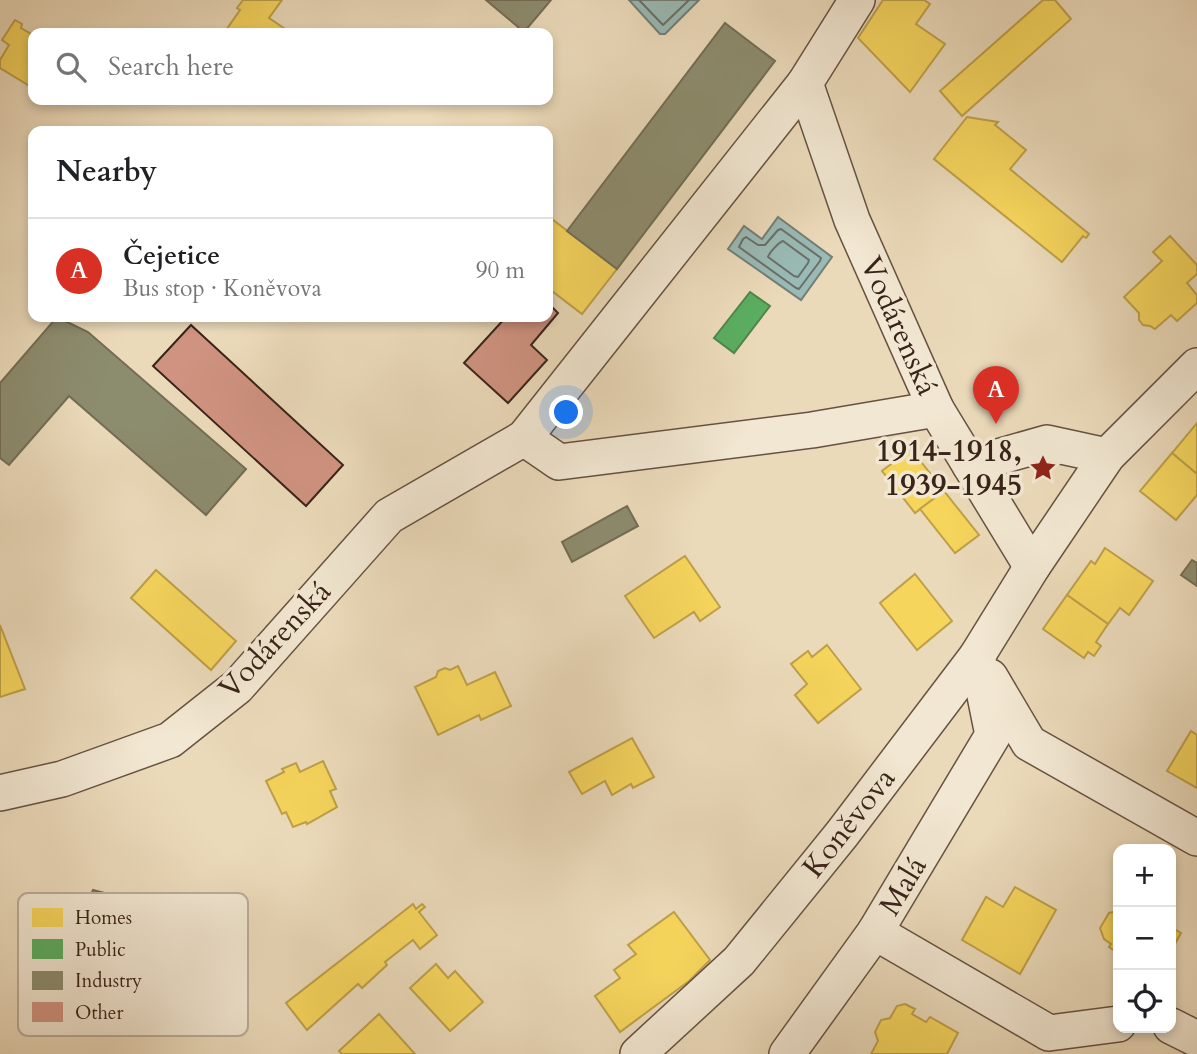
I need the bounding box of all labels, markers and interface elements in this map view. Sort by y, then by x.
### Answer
search box [28,28,553,105]
icon: search [52,48,90,86]
text: Search here [108,49,234,84]
text: Nearby [56,151,157,192]
text: Čejetice [123,238,220,273]
street label: Vodárenská [850,250,948,402]
text: A [70,255,88,286]
text: 90 m [476,255,525,286]
text: Bus stop · Koněvova [123,273,322,304]
pin: A [973,366,1019,424]
your location [549,395,583,429]
place label: 1914-1918, 1939-1945 [876,431,1022,506]
place icon: 1914-1918, 1939-1945 [1028,453,1058,483]
street label: Vodárenská [210,572,340,708]
street label: Koněvova [793,760,905,886]
map controls [1113,844,1176,1033]
button: + [1113,844,1176,907]
street label: Malá [870,849,937,923]
legend [18,893,248,1036]
text: Homes [75,905,132,931]
button: − [1113,907,1176,970]
text: Public [75,937,126,963]
text: Industry [75,968,142,994]
button: locate [1113,970,1176,1033]
text: Other [75,1000,123,1026]

